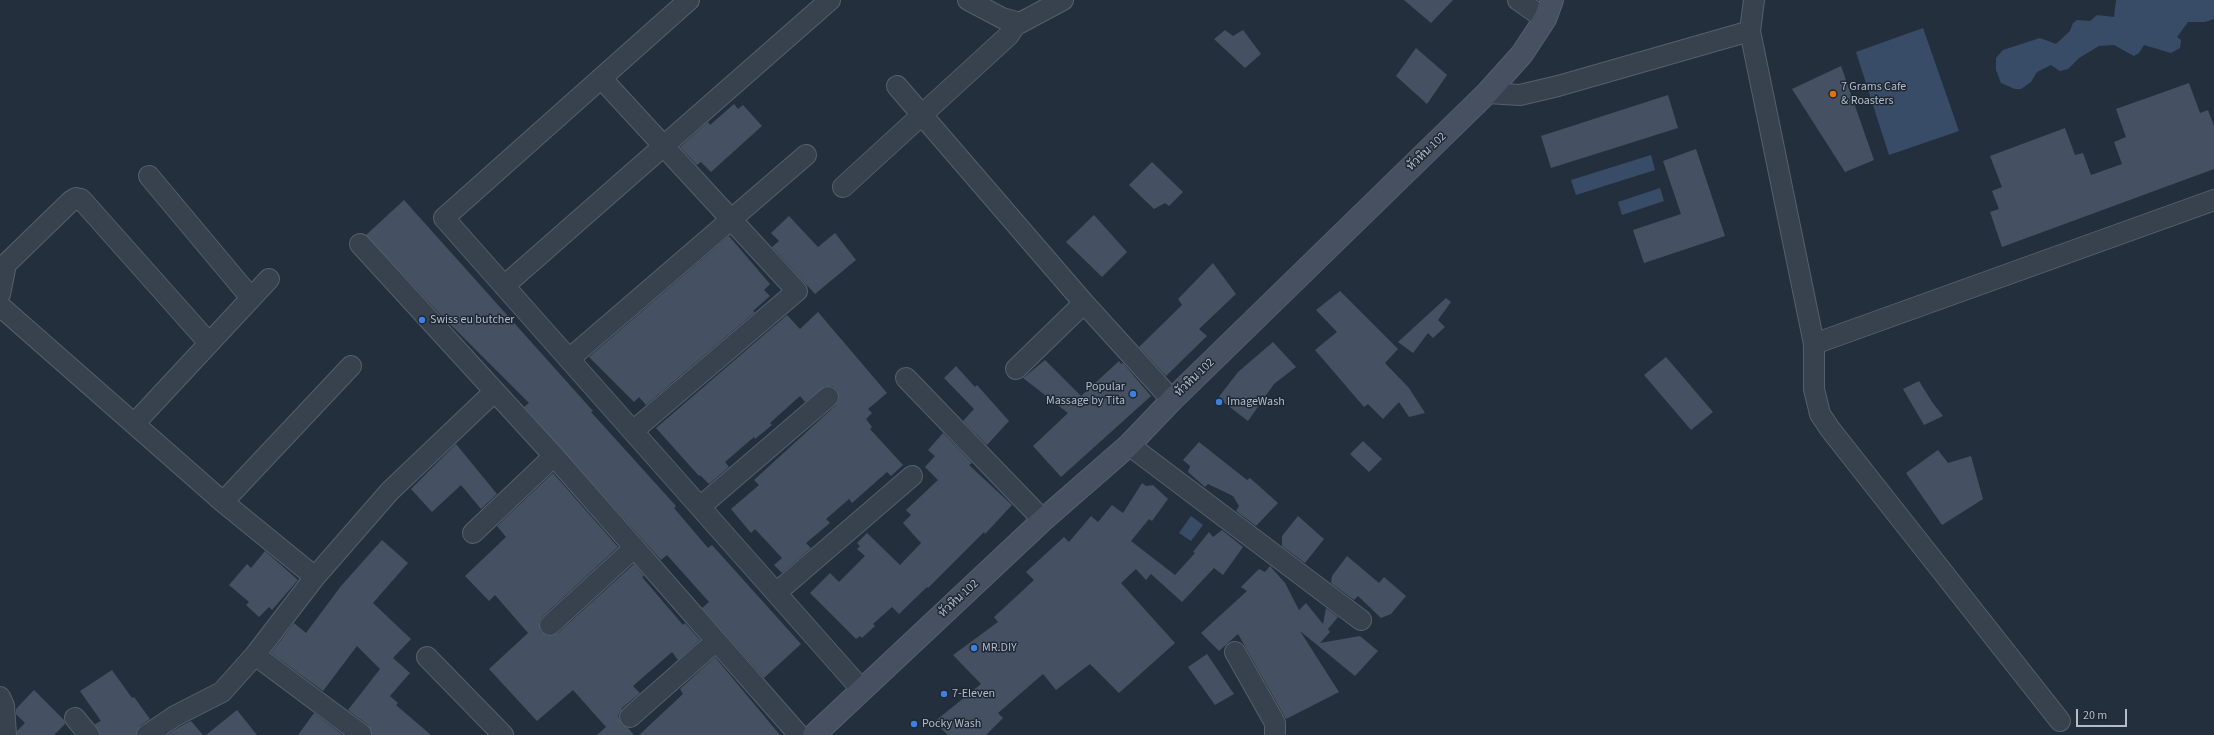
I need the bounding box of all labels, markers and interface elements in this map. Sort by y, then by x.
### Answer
place label: 7 Grams Cafe & Roasters [1841,80,1906,108]
marker: 7 Grams Cafe & Roasters [1828,89,1838,99]
street label: หัวหิน 102 [1404,130,1450,174]
place label: Swiss eu butcher [430,313,514,327]
marker: Swiss eu butcher [417,315,427,325]
street label: หัวหิน 102 [1172,356,1218,400]
place label: Popular Massage by Tita [1046,380,1125,408]
marker: Popular Massage by Tita [1128,389,1138,399]
place label: ImageWash [1227,395,1285,409]
marker: ImageWash [1214,397,1224,407]
street label: หัวหิน 102 [936,577,982,621]
place label: MR.DIY [982,641,1017,655]
marker: MR.DIY [969,643,979,653]
place label: 7-Eleven [952,687,995,701]
marker: 7-Eleven [939,689,949,699]
scale bar [2078,701,2129,727]
text: 20 m [2083,707,2107,724]
place label: Pocky Wash [922,717,981,731]
marker: Pocky Wash [909,719,919,729]

